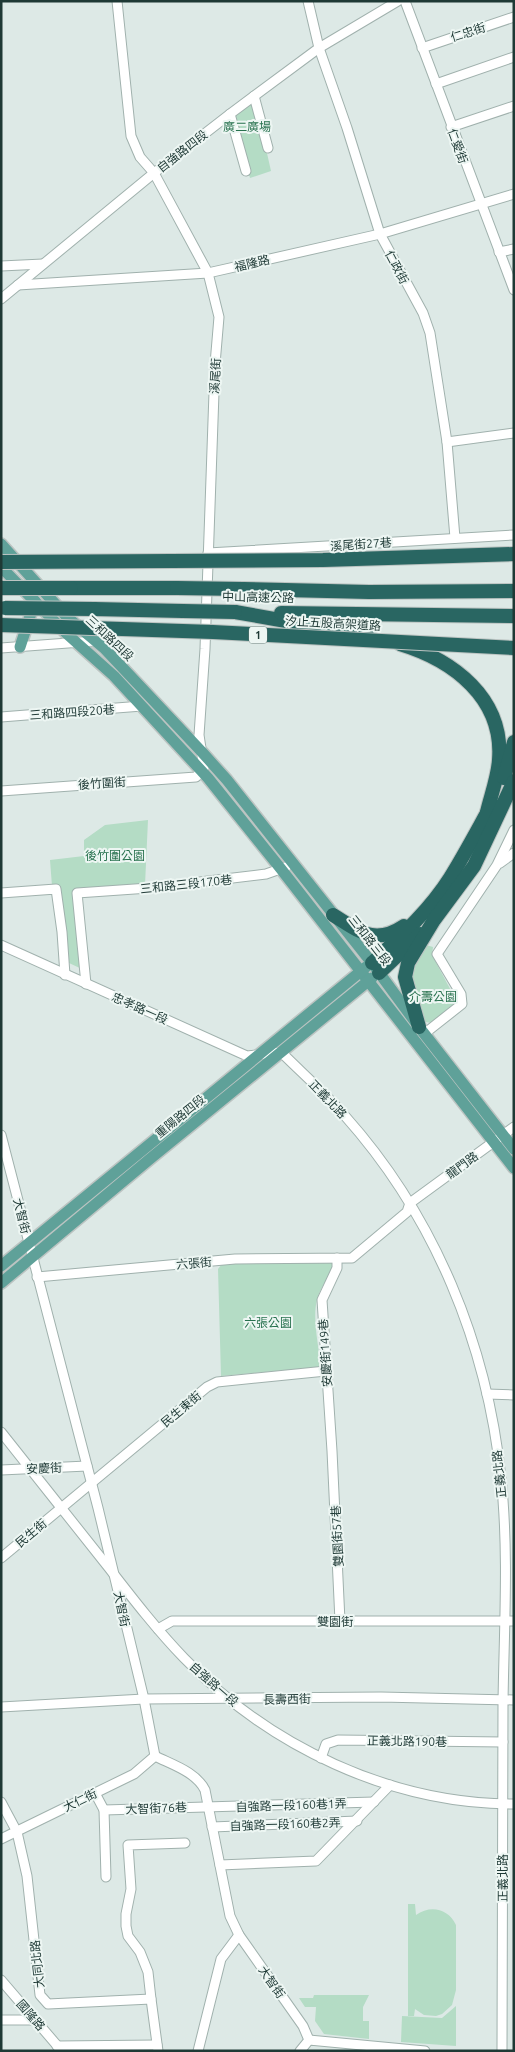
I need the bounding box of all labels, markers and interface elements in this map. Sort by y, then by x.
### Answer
street label: 仁忠街 [449,20,487,44]
park label: 廣二廣場 [223,120,271,133]
street label: 自強路四段 [154,127,210,175]
street label: 仁愛街 [446,127,470,165]
street label: 仁政街 [383,248,411,286]
street label: 福隆路 [233,253,271,273]
street label: 溪尾街 [208,358,222,394]
street label: 溪尾街27巷 [330,535,392,553]
street label: 中山高速公路 [222,590,294,604]
street label: 三和路四段 [84,613,136,663]
street label: 汐止五股高架道路 [285,614,381,632]
road number: 1 [249,626,267,644]
street label: 三和路四段20巷 [29,703,115,721]
street label: 後竹圍街 [78,775,126,791]
park label: 後竹圍公園 [85,849,145,862]
street label: 三和路三段170巷 [139,873,233,895]
street label: 三和路三段 [346,912,394,968]
street label: 忠孝路一段 [110,990,170,1026]
park label: 介壽公園 [409,990,457,1003]
street label: 正義北路 [307,1077,349,1121]
street label: 重陽路四段 [153,1092,207,1140]
street label: 龍門路 [444,1149,480,1181]
street label: 大智街 [11,1197,33,1235]
street label: 六張街 [175,1255,213,1271]
park label: 六張公園 [244,1316,292,1329]
street label: 安慶街149巷 [316,1318,334,1388]
street label: 民生東街 [158,1389,204,1429]
street label: 正義北路 [490,1449,508,1499]
street label: 安慶街 [26,1461,62,1475]
street label: 雙園街57巷 [329,1505,345,1567]
street label: 民生街 [13,1516,49,1550]
street label: 大智街 [112,1590,132,1628]
street label: 雙園街 [317,1615,353,1628]
street label: 自強路一段 [187,1659,241,1709]
street label: 長壽西街 [263,1692,311,1706]
street label: 正義北路190巷 [367,1734,447,1748]
street label: 大仁街 [61,1786,99,1814]
street label: 自強路一段160巷1弄 [235,1797,347,1813]
street label: 大智街76巷 [125,1800,187,1816]
street label: 自強路一段160巷2弄 [229,1816,341,1832]
street label: 正義北路 [496,1854,509,1902]
street label: 大同北路 [28,1939,46,1989]
street label: 大智街 [256,1964,288,2000]
street label: 國隆路 [14,1997,48,2033]

